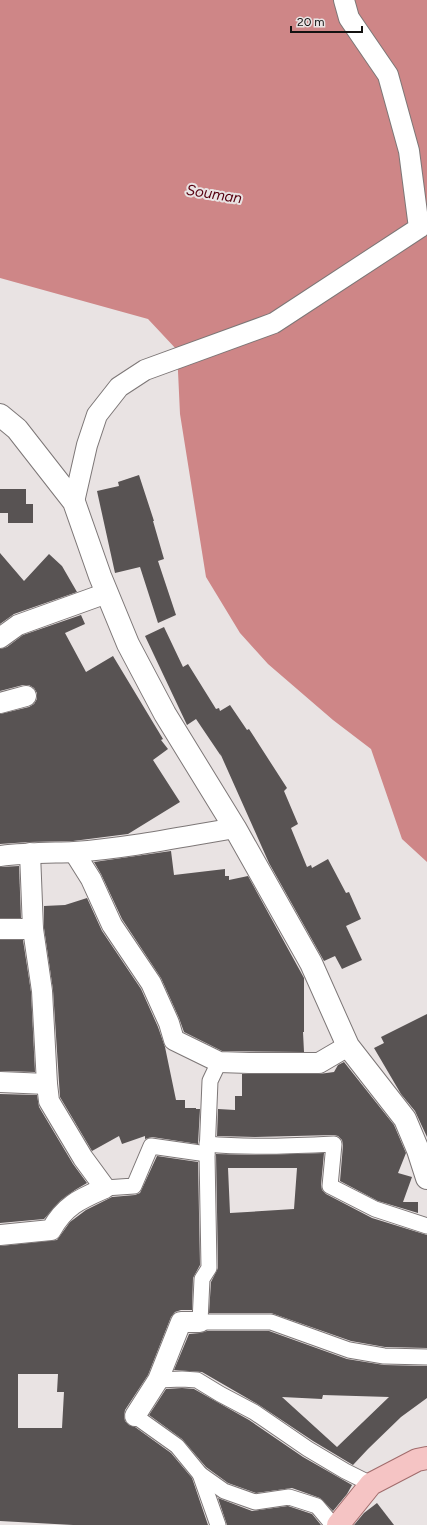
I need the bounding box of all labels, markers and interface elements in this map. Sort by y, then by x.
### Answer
scale bar [291,8,362,34]
text: 20 m [297,15,325,29]
water label: Souman [185,181,243,207]

